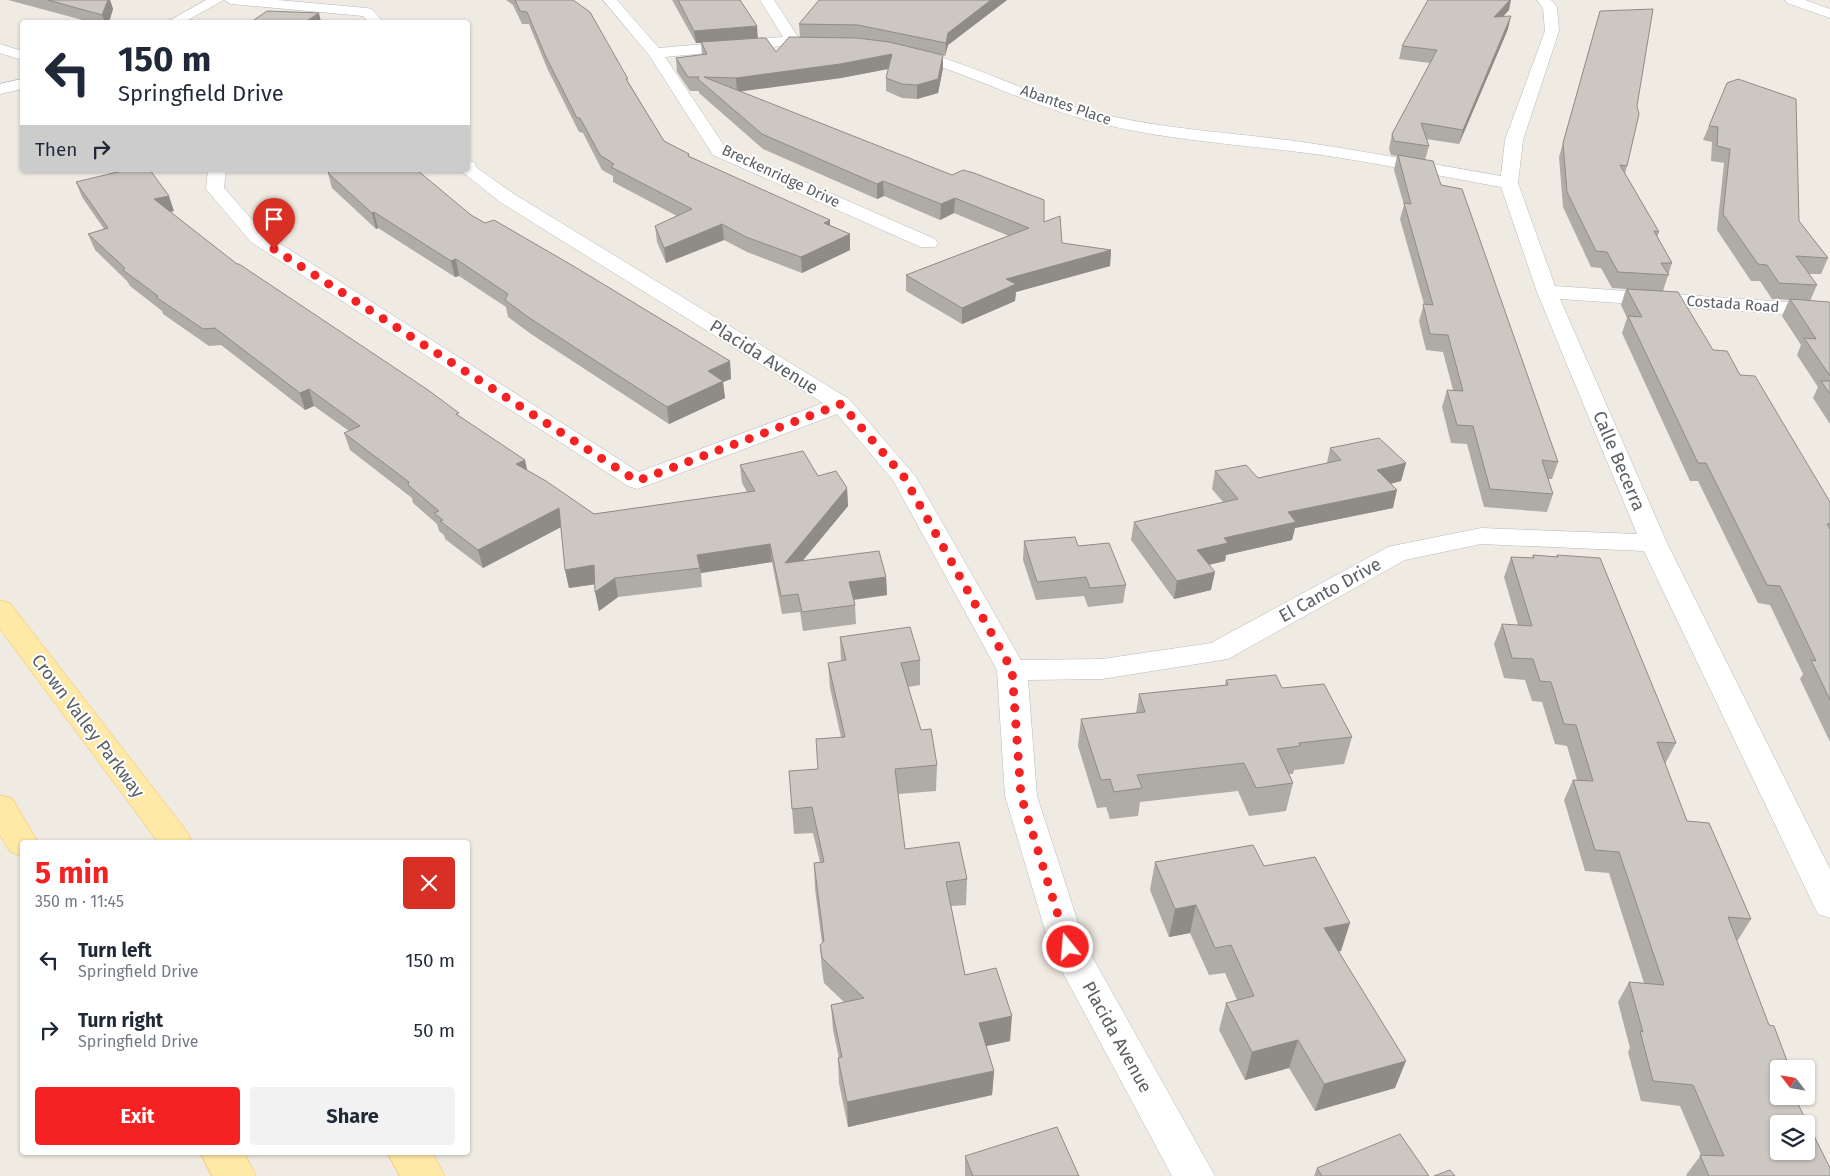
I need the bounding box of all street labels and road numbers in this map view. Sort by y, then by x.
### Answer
street label: Abantes Place [1018,81,1114,129]
street label: Breckenridge Drive [719,141,843,211]
street label: Costada Road [1686,292,1780,316]
street label: Placida Avenue [706,315,822,399]
street label: Calle Becerra [1588,408,1650,514]
street label: El Canto Drive [1275,553,1385,627]
street label: Crown Valley Parkway [27,650,149,802]
street label: Placida Avenue [1077,977,1157,1097]

